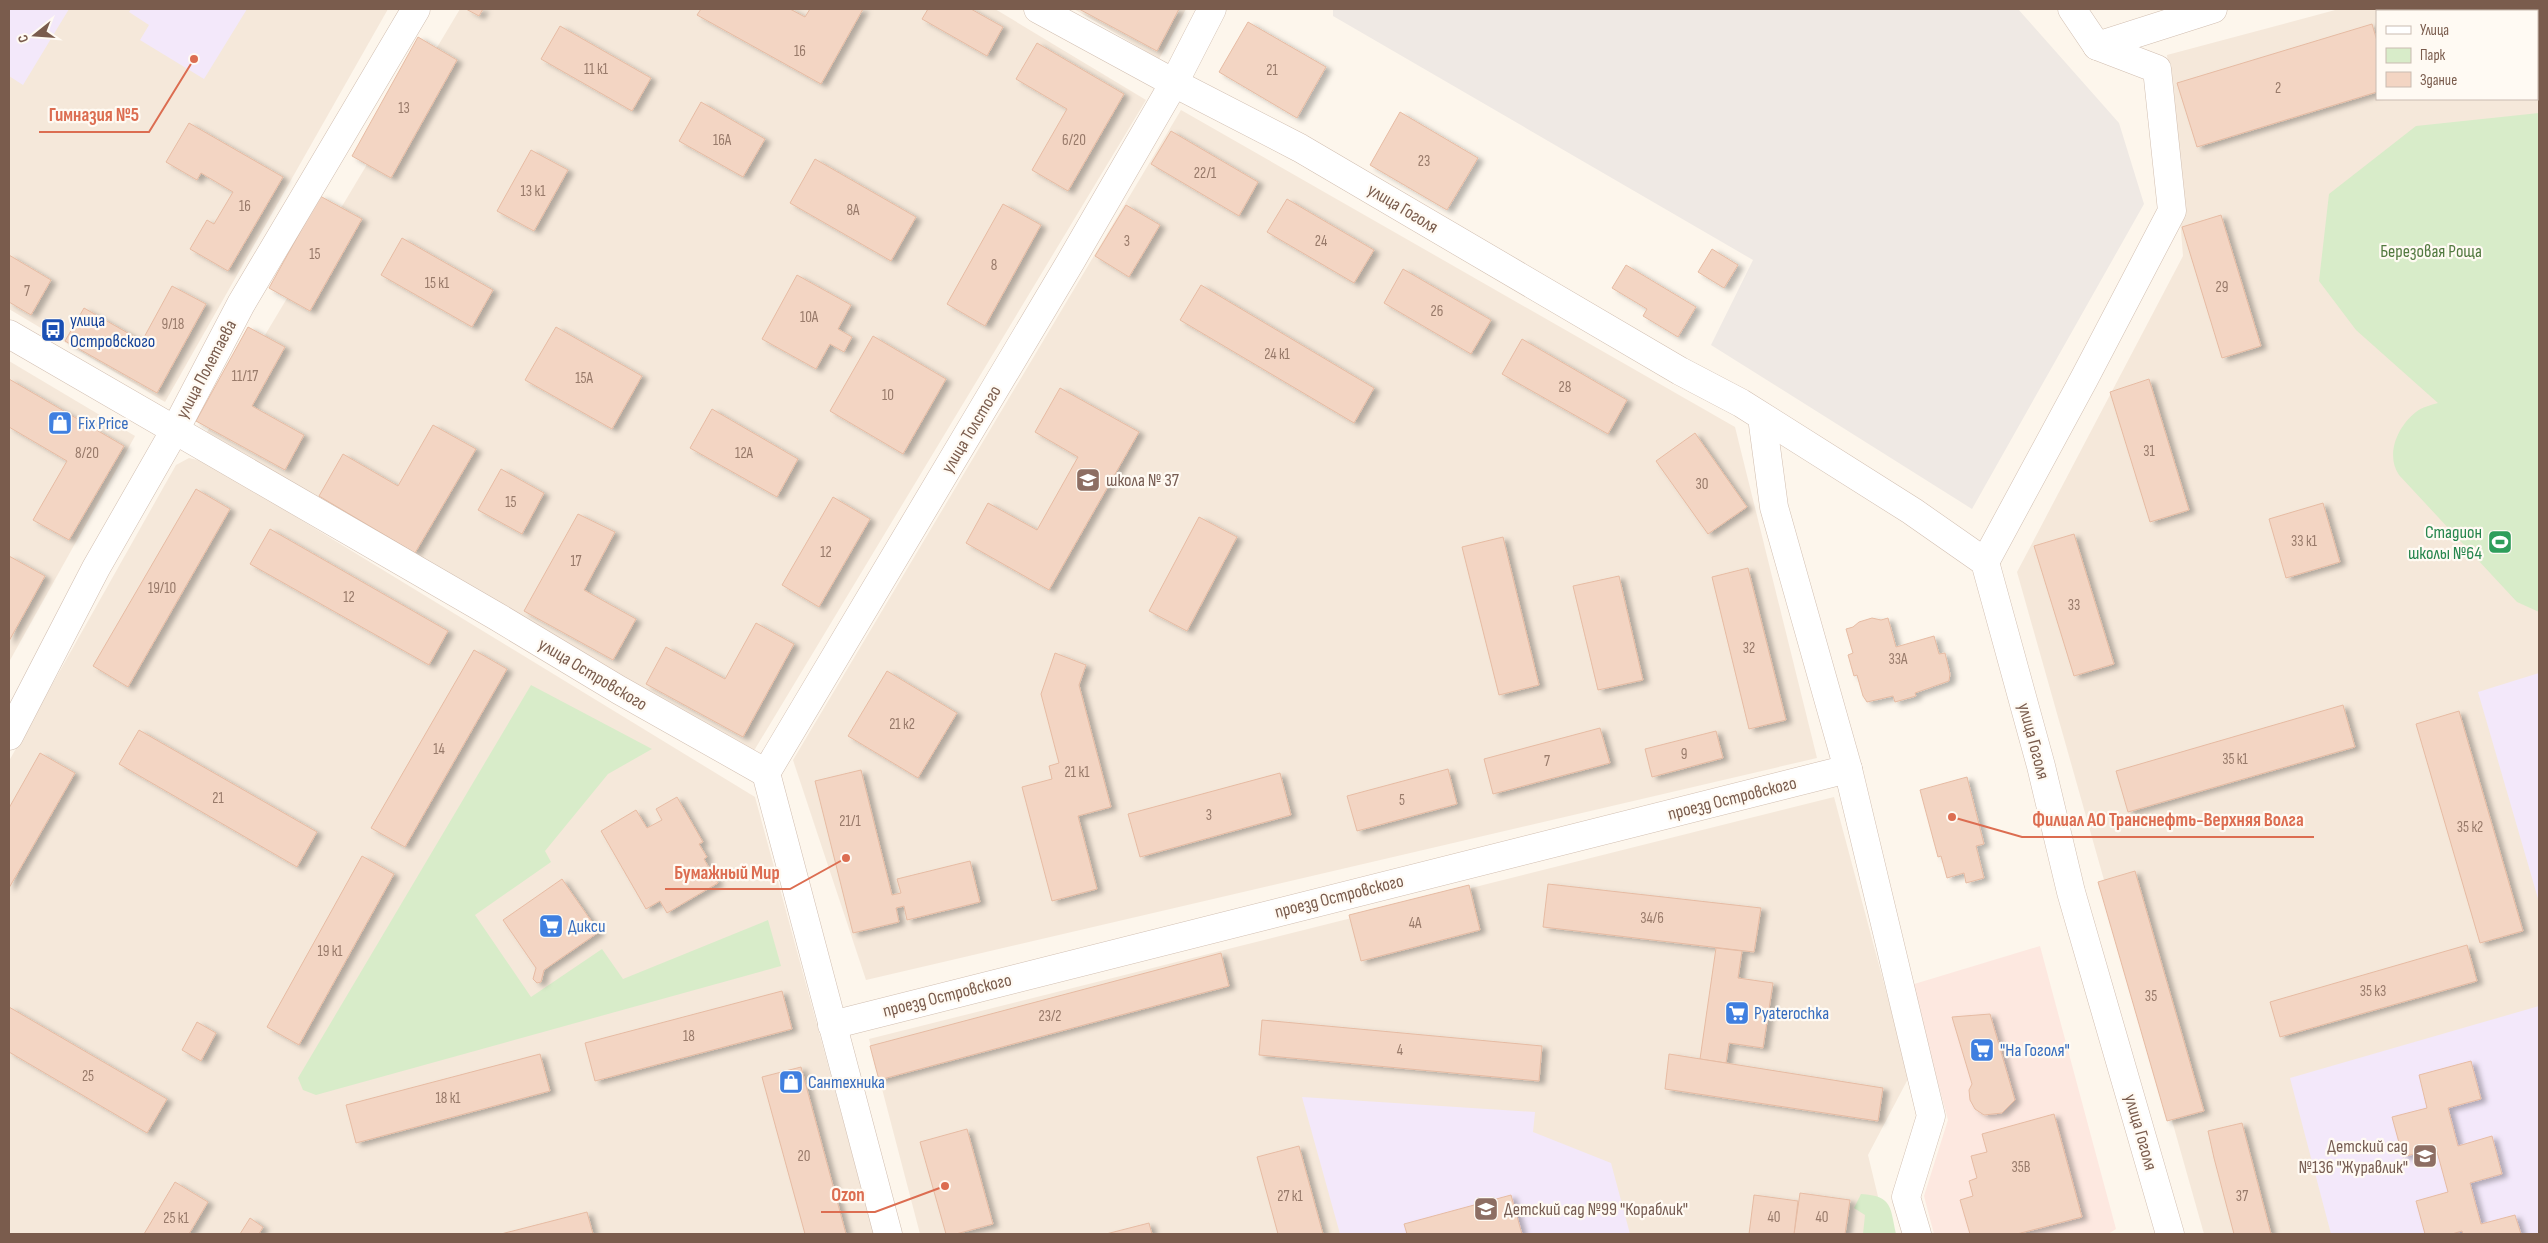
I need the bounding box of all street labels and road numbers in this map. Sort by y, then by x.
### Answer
street label: улица Гоголя [1364,179,1442,238]
street label: улица Полетаева [172,316,241,422]
street label: улица Толстого [937,382,1006,477]
street label: улица Островского [534,634,651,715]
street label: улица Гоголя [2013,701,2054,782]
street label: проезд Островского [1666,772,1799,825]
street label: проезд Островского [1273,870,1406,923]
street label: проезд Островского [881,969,1014,1022]
street label: улица Гоголя [2120,1092,2161,1173]

